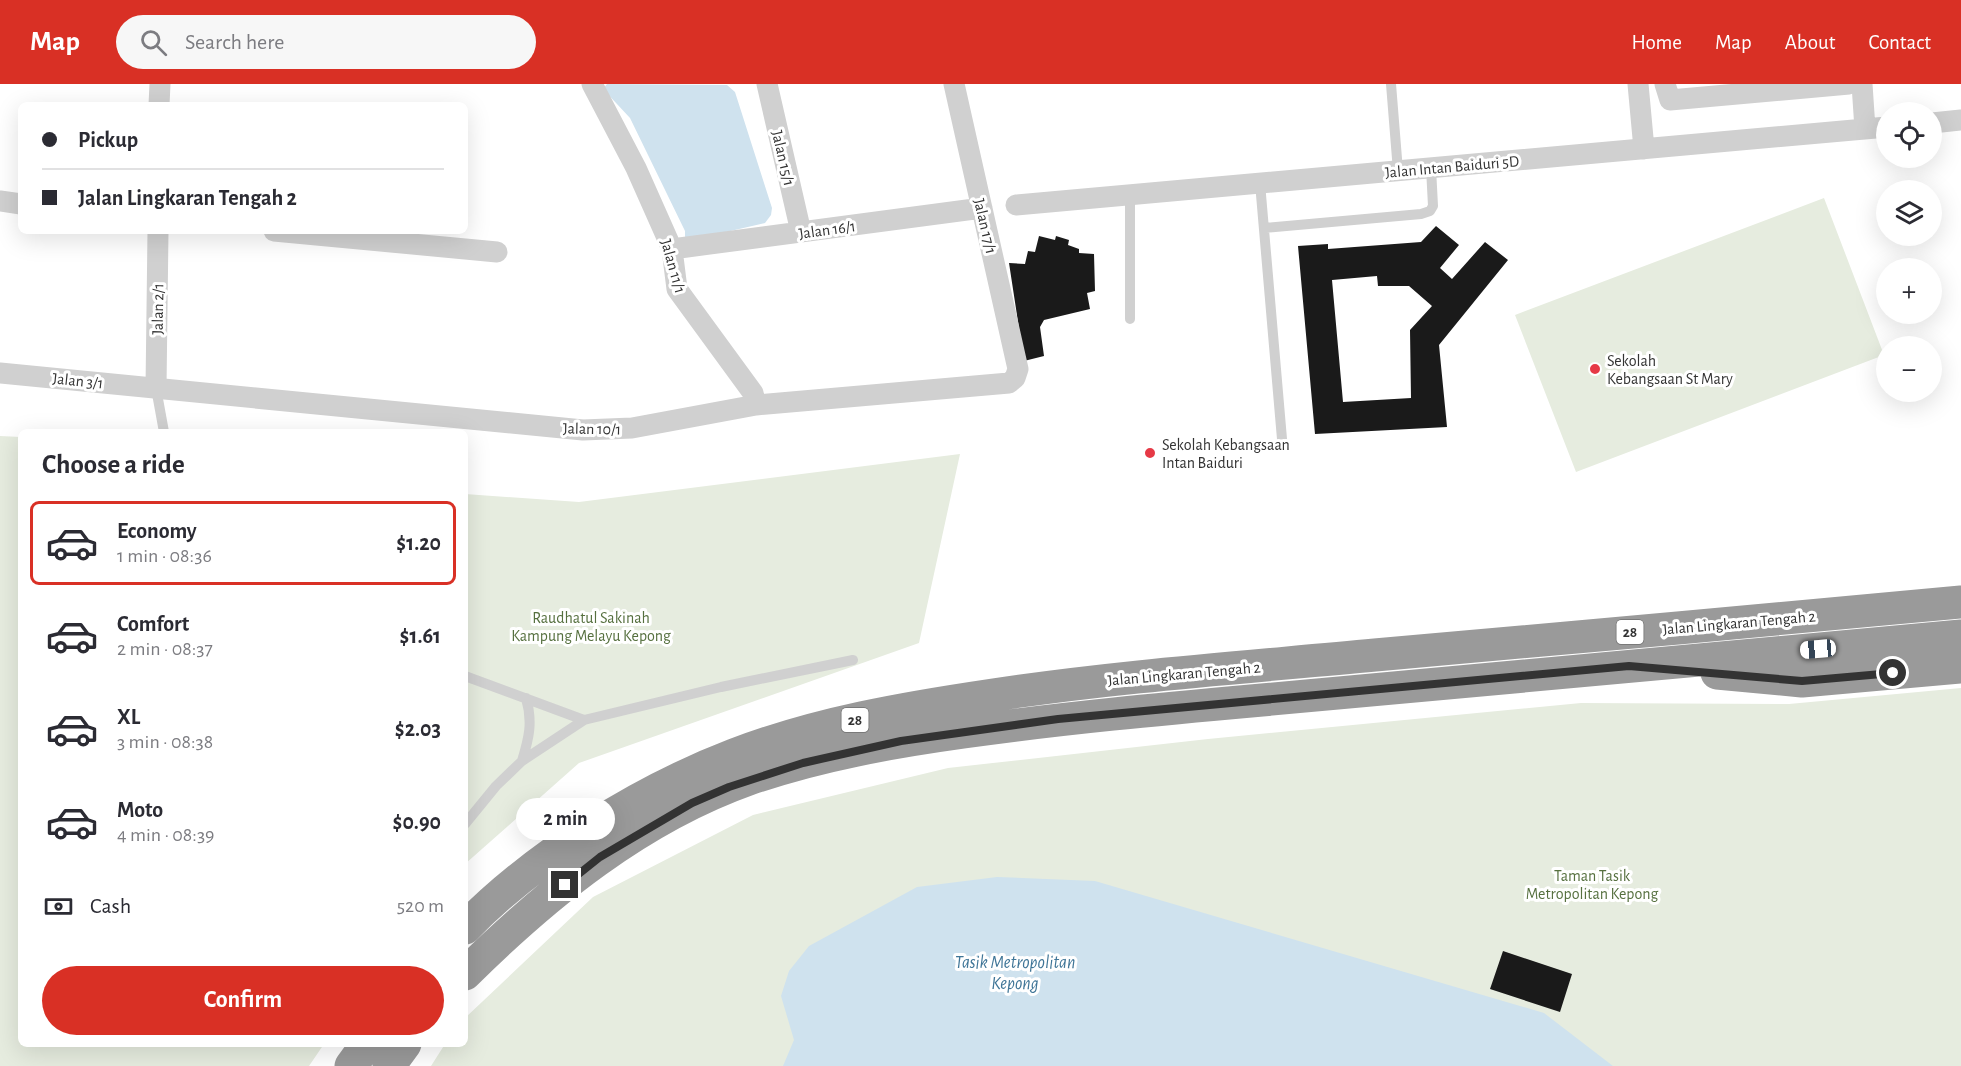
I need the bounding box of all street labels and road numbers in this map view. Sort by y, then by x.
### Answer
street label: Jalan 15/1 [769,129,797,188]
street label: Jalan Intan Baiduri 5D [1384,153,1520,181]
street label: Jalan 17/1 [971,197,999,255]
street label: Jalan 16/1 [798,218,857,242]
street label: Jalan 11/1 [658,238,688,295]
street label: Jalan 2/1 [150,283,166,335]
street label: Jalan 3/1 [52,370,104,392]
street label: Jalan 10/1 [563,420,621,438]
street label: Jalan Lingkaran Tengah 2 [1662,608,1816,638]
road number: 28 [1616,620,1644,644]
street label: Jalan Lingkaran Tengah 2 [1107,659,1261,689]
road number: 28 [842,708,868,732]

